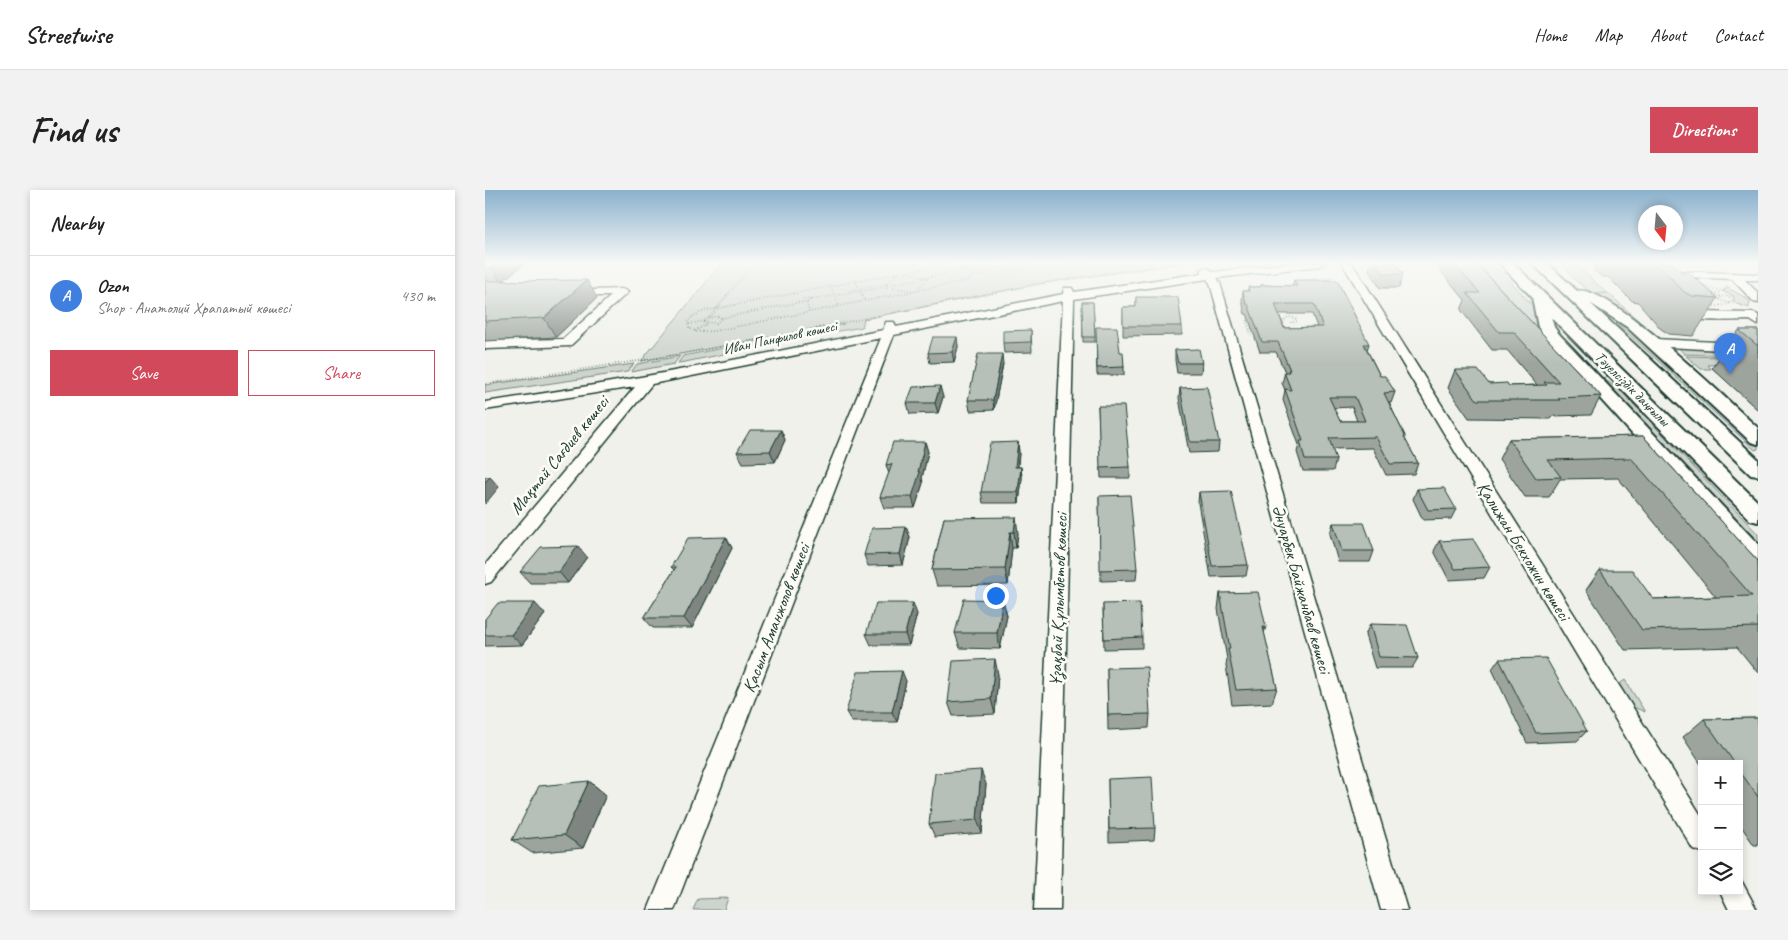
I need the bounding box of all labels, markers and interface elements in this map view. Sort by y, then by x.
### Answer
text: Streetwise [25,20,111,50]
text: Home [1534,24,1567,46]
text: Map [1595,24,1622,46]
text: About [1650,24,1686,46]
text: Contact [1714,24,1763,46]
button: Directions [1650,107,1758,153]
text: Find us [30,108,117,153]
north arrow [1638,205,1683,250]
text: Nearby [50,210,103,236]
text: Ozon [97,274,129,298]
text: A [62,286,70,306]
text: 430 m [401,286,435,306]
text: Shop · Анатолий Храпатый көшесі [97,298,290,318]
street label: Иван Панфилов көшесі [721,316,841,359]
pin: A [1714,333,1746,374]
street label: Тәуелсіздік даңғылы [1591,348,1674,431]
button: Save [50,350,238,396]
button: Share [248,350,435,396]
street label: Мақтай Сағдиев көшесі [504,389,615,519]
street label: Қалижан Бекхожин көшесі [1472,477,1577,627]
street label: Әнуарбек Байжанбаев көшесі [1267,502,1337,678]
street label: Ұзақбай Құлымбетов көшесі [1044,510,1073,688]
street label: Қасым Аманжолов көшесі [737,538,815,696]
your location [983,583,1009,609]
map controls [1698,760,1743,895]
button: + [1698,760,1743,805]
button: − [1698,805,1743,850]
button: layers [1698,850,1743,895]

